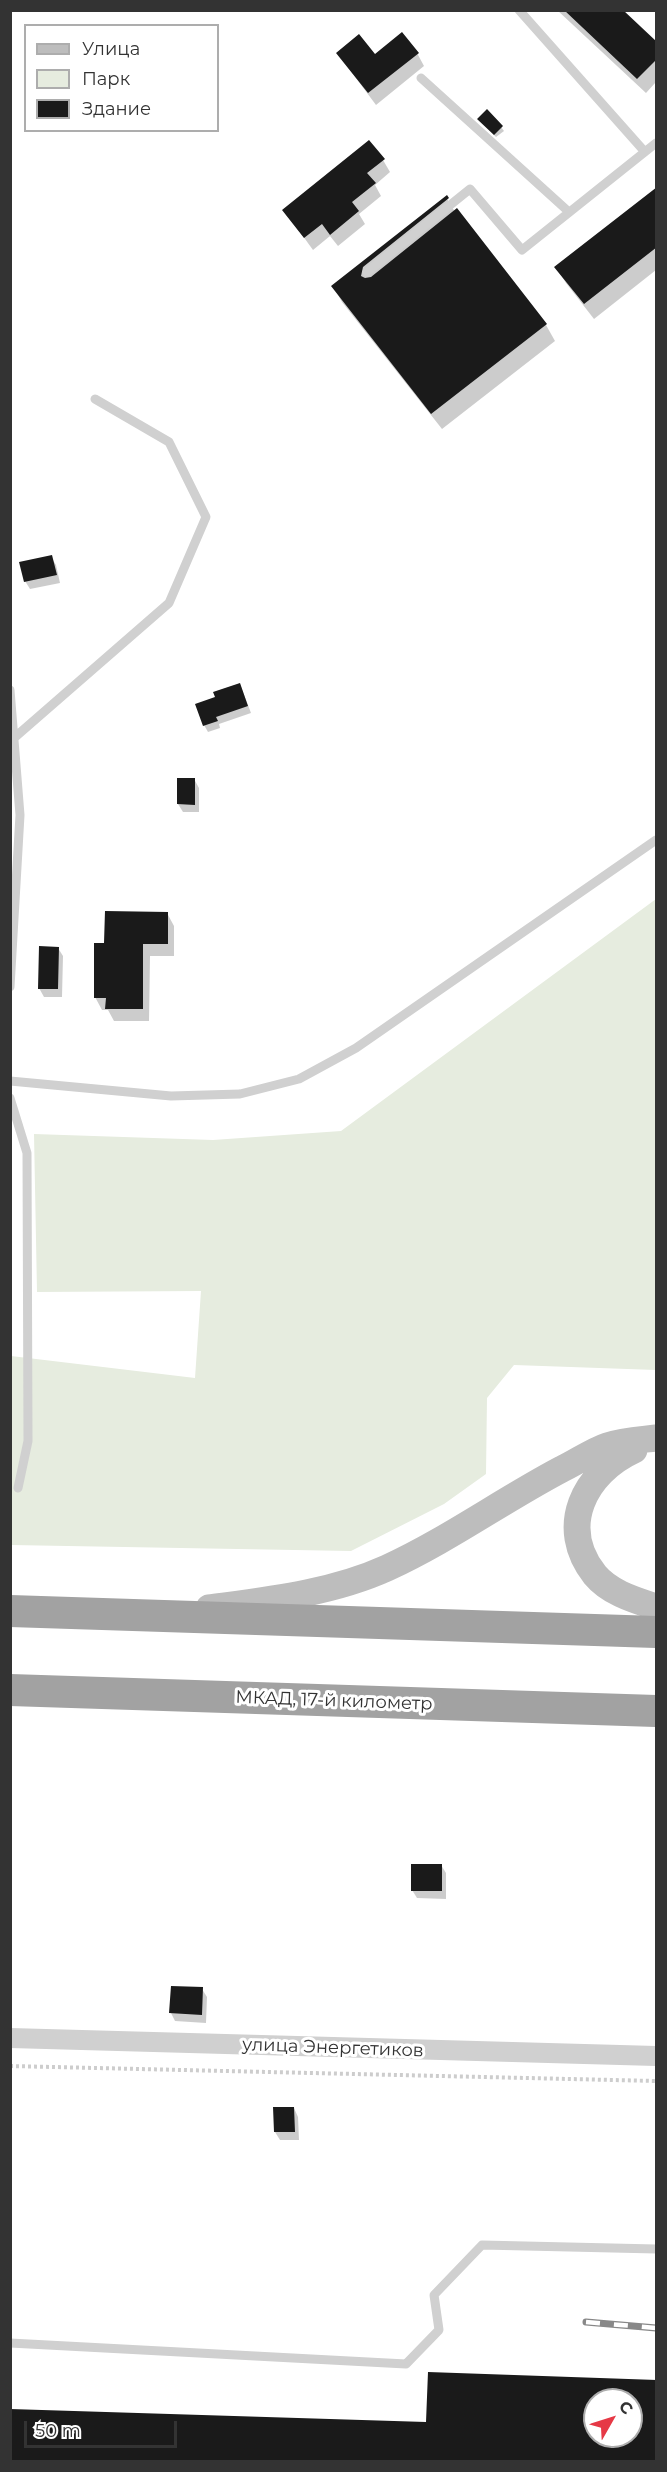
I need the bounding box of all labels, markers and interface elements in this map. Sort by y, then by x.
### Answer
legend [24,24,219,132]
text: Улица [82,38,140,60]
text: Парк [82,68,130,90]
text: Здание [82,98,151,120]
street label: МКАД, 17-й километр [235,1687,433,1715]
street label: улица Энергетиков [242,2034,424,2062]
north arrow [583,2388,643,2448]
text: С [615,2397,637,2418]
scale bar [27,2409,180,2447]
text: 50 m [35,2420,81,2442]

